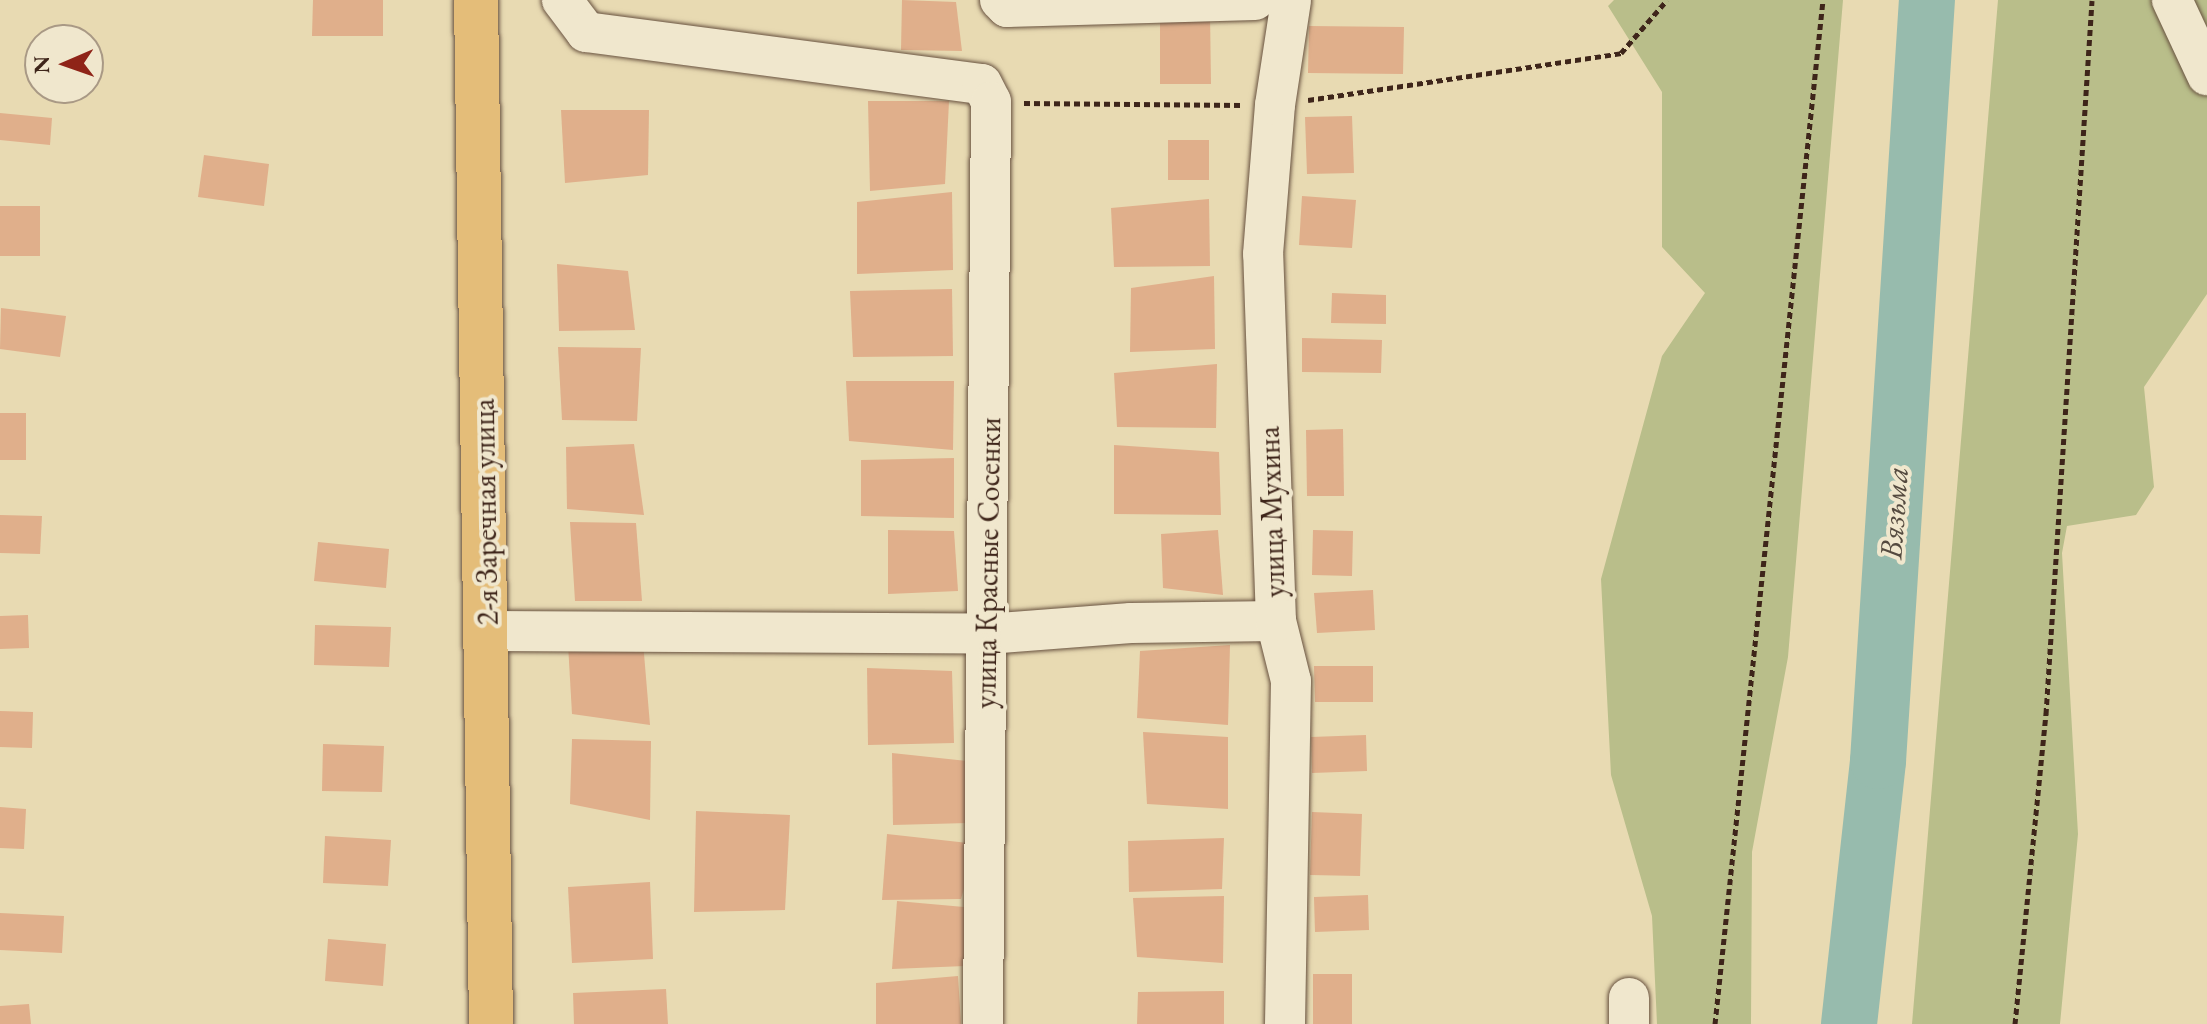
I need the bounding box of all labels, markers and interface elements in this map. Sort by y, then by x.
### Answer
north arrow [24,24,104,104]
text: N [27,55,56,74]
street label: 2-я Заречная улица [466,398,506,626]
street label: улица Красные Сосенки [967,417,1009,709]
street label: улица Мухина [1251,426,1293,598]
water label: Вязьма [1872,465,1916,561]

